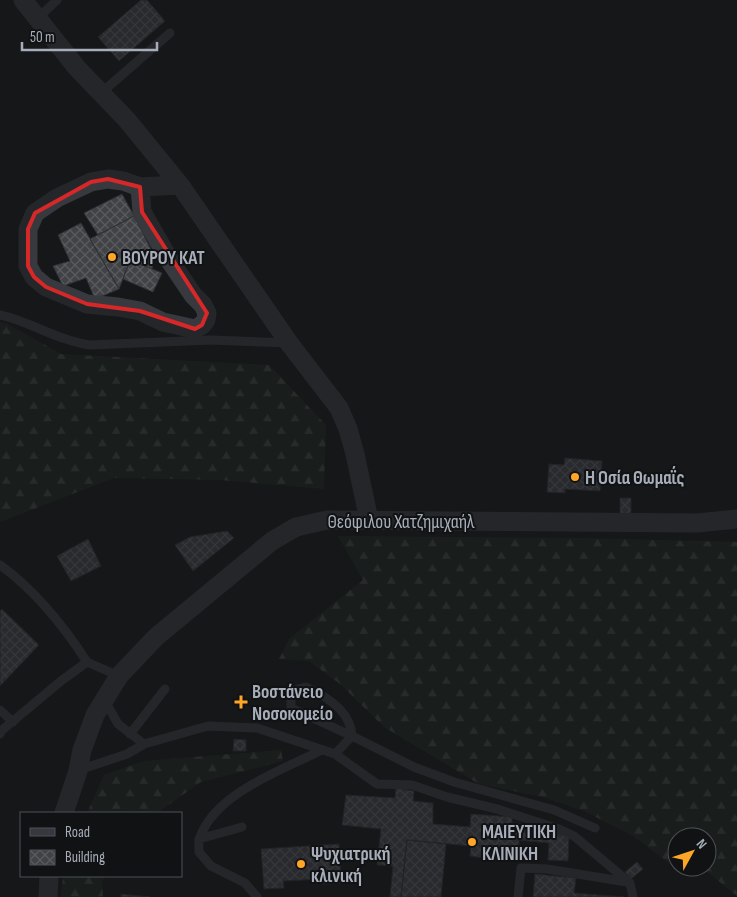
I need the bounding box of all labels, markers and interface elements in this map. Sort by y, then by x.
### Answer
scale bar [22,20,158,52]
text: 50 m [30,28,55,47]
place label: ΒΟΥΡΟΥ ΚΑΤ [122,247,205,270]
marker: ΒΟΥΡΟΥ ΚΑΤ [106,251,118,263]
place label: Η Οσία Θωμαΐς [585,466,684,490]
marker: Η Οσία Θωμαΐς [569,471,581,483]
street label: Θεόφιλου Χατζημιχαήλ [327,511,475,534]
place label: Βοστάνειο Νοσοκομείο [252,681,333,726]
marker: Βοστάνειο Νοσοκομείο [234,695,248,709]
legend [20,812,182,877]
place label: ΜΑΙΕΥΤΙΚΗ ΚΛΙΝΙΚΗ [482,821,556,866]
text: Road [65,823,90,842]
north arrow [667,827,717,877]
marker: ΜΑΙΕΥΤΙΚΗ ΚΛΙΝΙΚΗ [466,836,478,848]
text: N [693,836,710,852]
place label: Ψυχιατρική κλινική [311,843,390,888]
text: Building [65,848,105,867]
marker: Ψυχιατρική κλινική [295,858,307,870]

